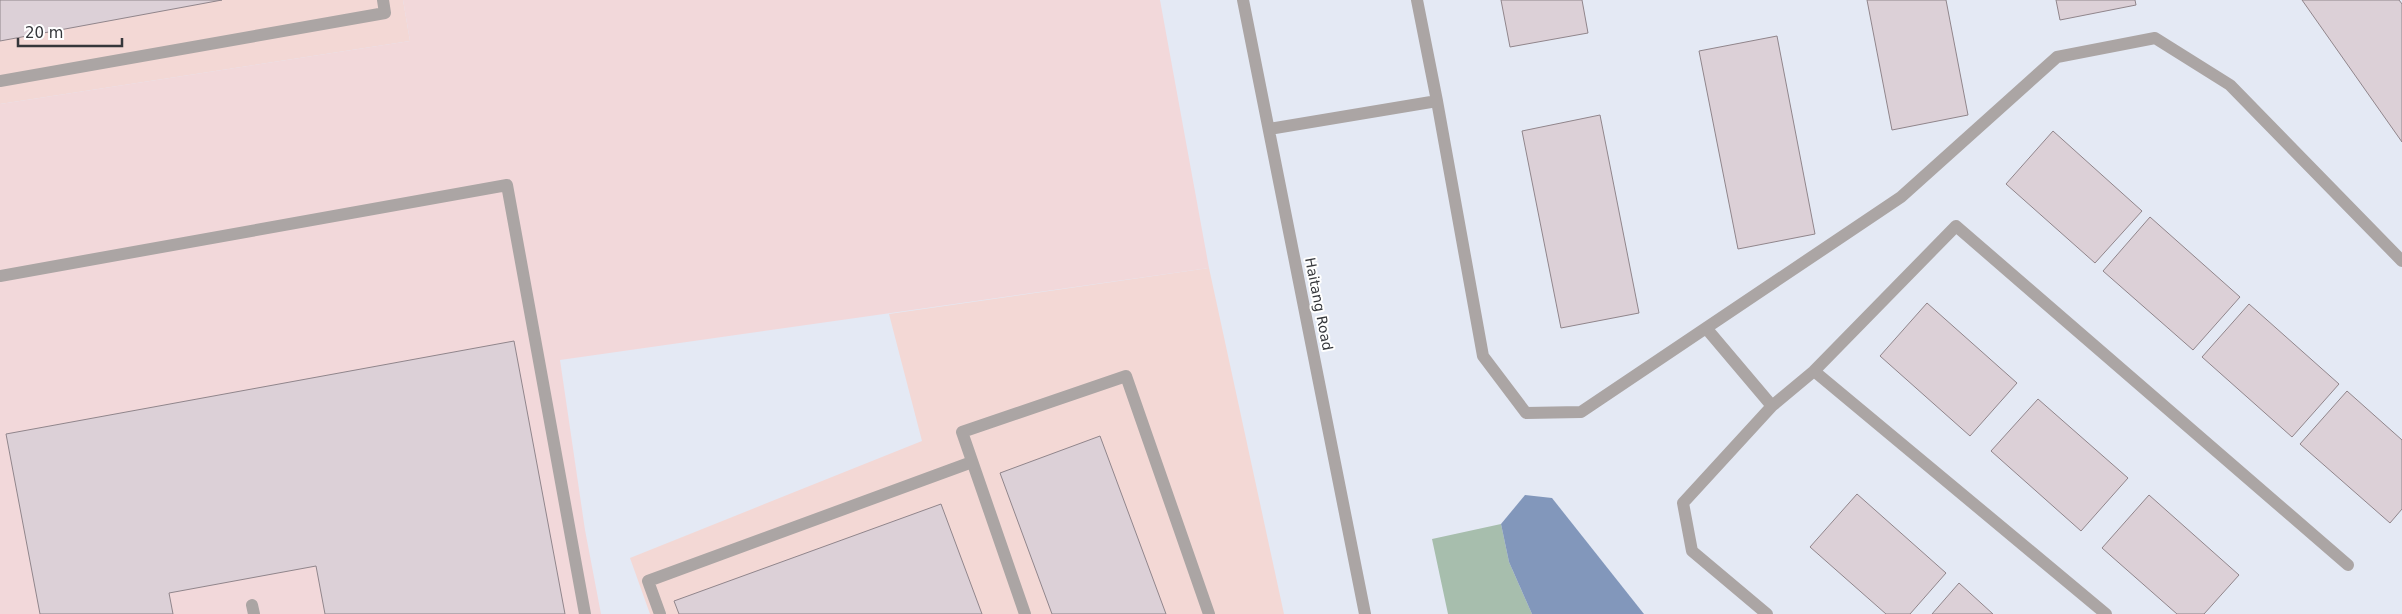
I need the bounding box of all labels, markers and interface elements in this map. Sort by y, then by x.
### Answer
scale bar [18,15,121,47]
text: 20 m [25,24,63,42]
street label: Haitang Road [1302,256,1336,352]

